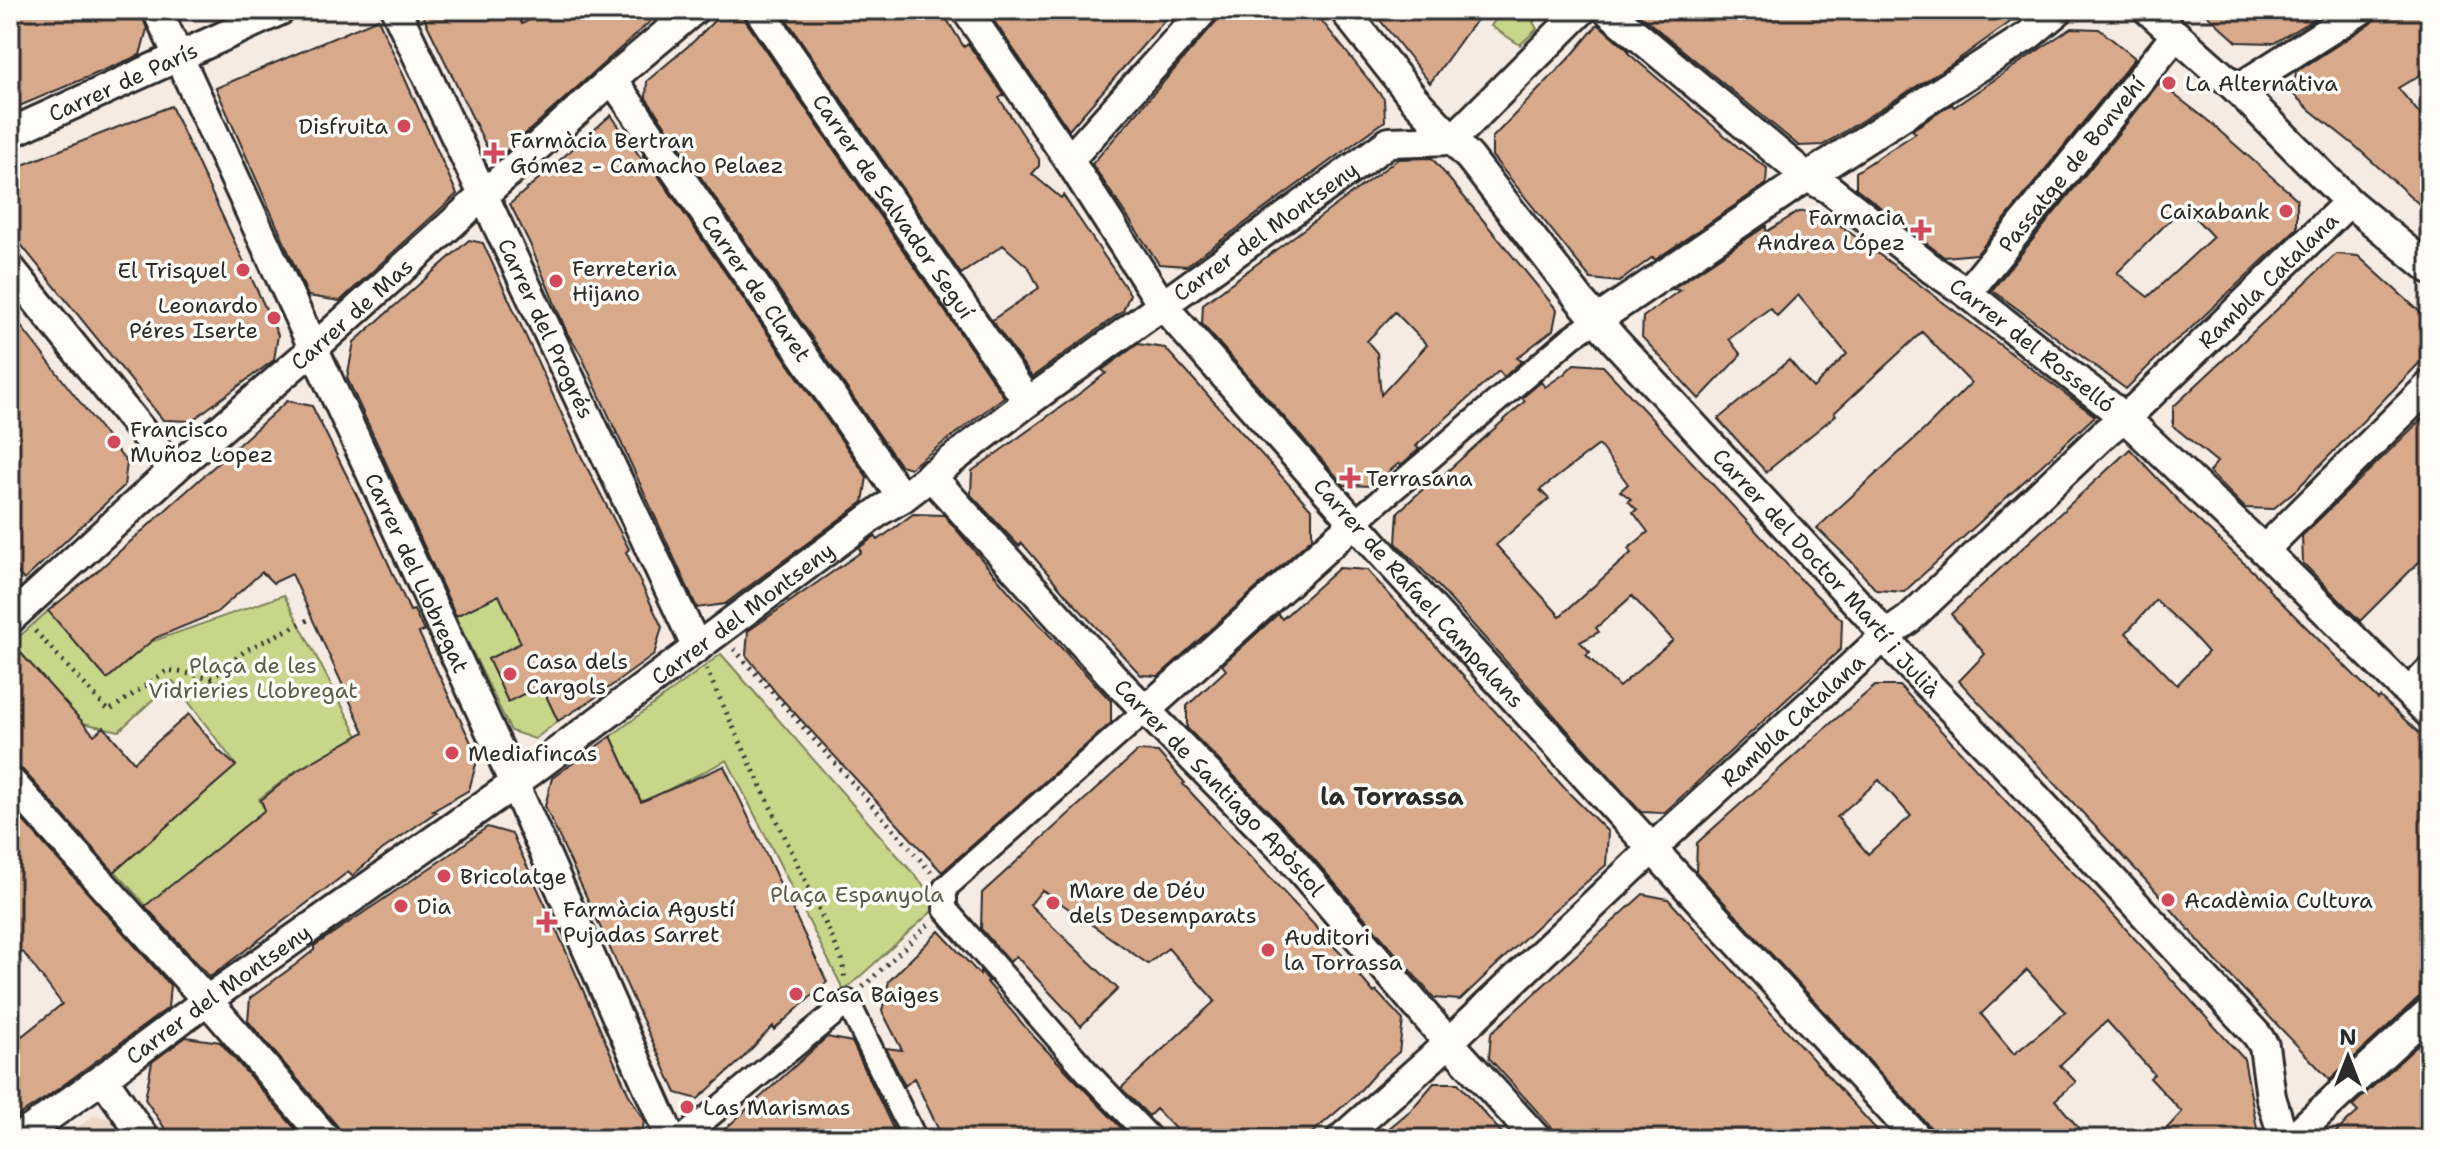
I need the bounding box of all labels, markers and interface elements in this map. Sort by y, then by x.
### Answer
street label: Carrer de París [44,35,202,128]
place label: La Alternativa [2185,69,2338,98]
street label: Passatge de Bonvehí [1991,70,2152,258]
marker: La Alternativa [2160,74,2178,92]
street label: Carrer de Salvador Seguí [806,88,981,324]
place label: Disfruita [298,112,388,141]
marker: Disfruita [395,117,413,135]
place label: Farmàcia Bertran Gómez - Camacho Pelaez [510,126,784,180]
marker: Farmàcia Bertran Gómez - Camacho Pelaez [485,144,503,162]
street label: Carrer del Montseny [1167,154,1364,308]
place label: Caixabank [2159,197,2270,226]
marker: Caixabank [2277,202,2295,220]
place label: Farmacia Andrea López [1757,203,1905,257]
street label: Rambla Catalana [2192,206,2345,355]
street label: Carrer de Claret [695,208,818,367]
marker: Farmacia Andrea López [1912,221,1930,239]
street label: Carrer del Progrés [491,234,601,423]
street label: Carrer de Mas [284,251,419,377]
place label: Ferreteria Hijano [572,254,677,308]
place label: El Trisquel [118,256,227,285]
marker: El Trisquel [234,261,252,279]
street label: Carrer del Rosselló [1944,271,2121,419]
marker: Ferreteria Hijano [547,272,565,290]
place label: Leonardo Péres Iserte [129,291,258,345]
marker: Leonardo Péres Iserte [265,309,283,327]
place label: Francisco Muñoz Lopez [130,415,273,469]
marker: Francisco Muñoz Lopez [105,433,123,451]
street label: Carrer del Doctor Martí i Julià [1707,442,1947,704]
place label: Terrasana [1366,464,1473,493]
street label: Carrer del Llobregat [358,468,476,677]
marker: Terrasana [1341,469,1359,487]
street label: Carrer de Rafael Campalans [1307,472,1531,714]
street label: Carrer del Montseny [645,535,840,691]
place label: Casa dels Cargols [526,647,628,701]
street label: Rambla Catalana [1715,647,1871,793]
park label: Plaça de les Vidrieries Llobregat [148,651,358,705]
marker: Casa dels Cargols [501,665,519,683]
street label: Carrer de Santiago Apòstol [1108,672,1331,902]
place label: Mediafincas [468,739,598,768]
marker: Mediafincas [443,744,461,762]
district label: la Torrassa [1320,781,1464,813]
place label: Bricolatge [460,862,567,891]
marker: Bricolatge [435,867,453,885]
place label: Mare de Déu dels Desemparats [1069,876,1257,930]
park label: Plaça Espanyola [770,880,944,909]
place label: Acadèmia Cultura [2184,886,2373,915]
marker: Acadèmia Cultura [2159,891,2177,909]
place label: Dia [417,892,451,921]
marker: Mare de Déu dels Desemparats [1044,894,1062,912]
place label: Farmàcia Agustí Pujadas Sarret [563,895,735,949]
marker: Dia [392,897,410,915]
marker: Farmàcia Agustí Pujadas Sarret [538,913,556,931]
street label: Carrer del Montseny [120,917,316,1071]
place label: Auditori la Torrassa [1284,923,1403,977]
marker: Auditori la Torrassa [1259,941,1277,959]
place label: Casa Baiges [812,980,939,1009]
marker: Casa Baiges [787,985,805,1003]
north arrow [2308,1017,2388,1097]
text: N [2339,1023,2357,1052]
place label: Las Marismas [703,1093,851,1122]
marker: Las Marismas [678,1098,696,1116]

